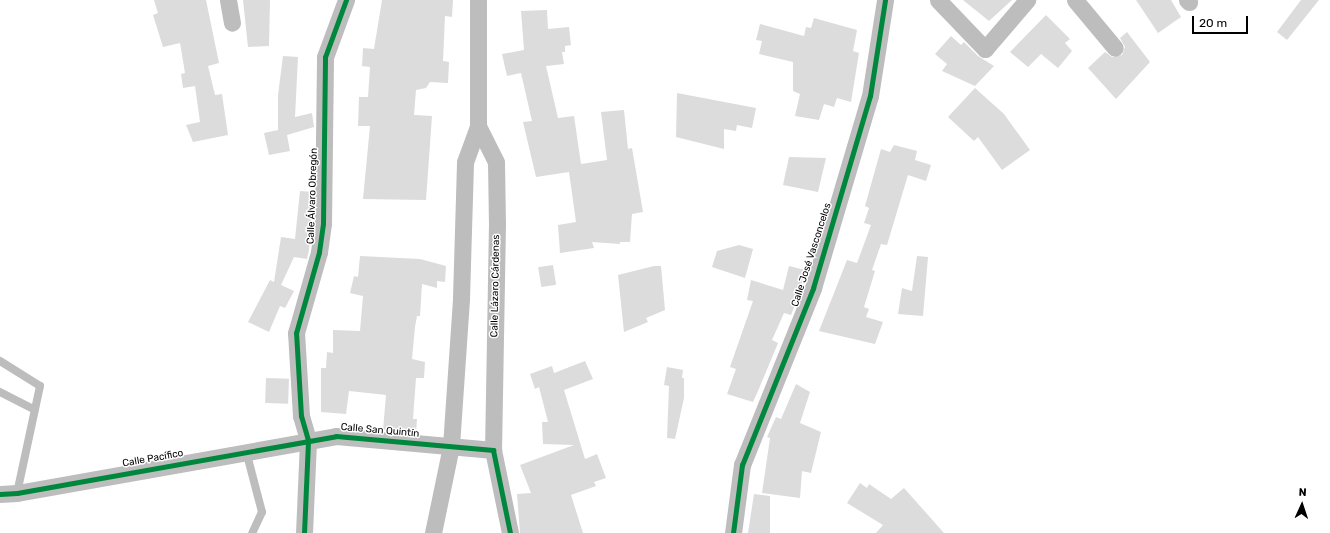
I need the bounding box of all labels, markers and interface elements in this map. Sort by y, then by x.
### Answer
scale bar [1194,8,1250,34]
text: 20 m [1199,16,1227,30]
street label: Calle Álvaro Obregón [305,147,321,245]
street label: Calle José Vasconcelos [790,201,834,309]
street label: Calle Lázaro Cárdenas [489,234,503,338]
street label: Calle San Quintín [340,422,420,440]
street label: Calle Pacífico [122,448,184,470]
north arrow [1282,485,1322,525]
text: N [1298,486,1307,499]

